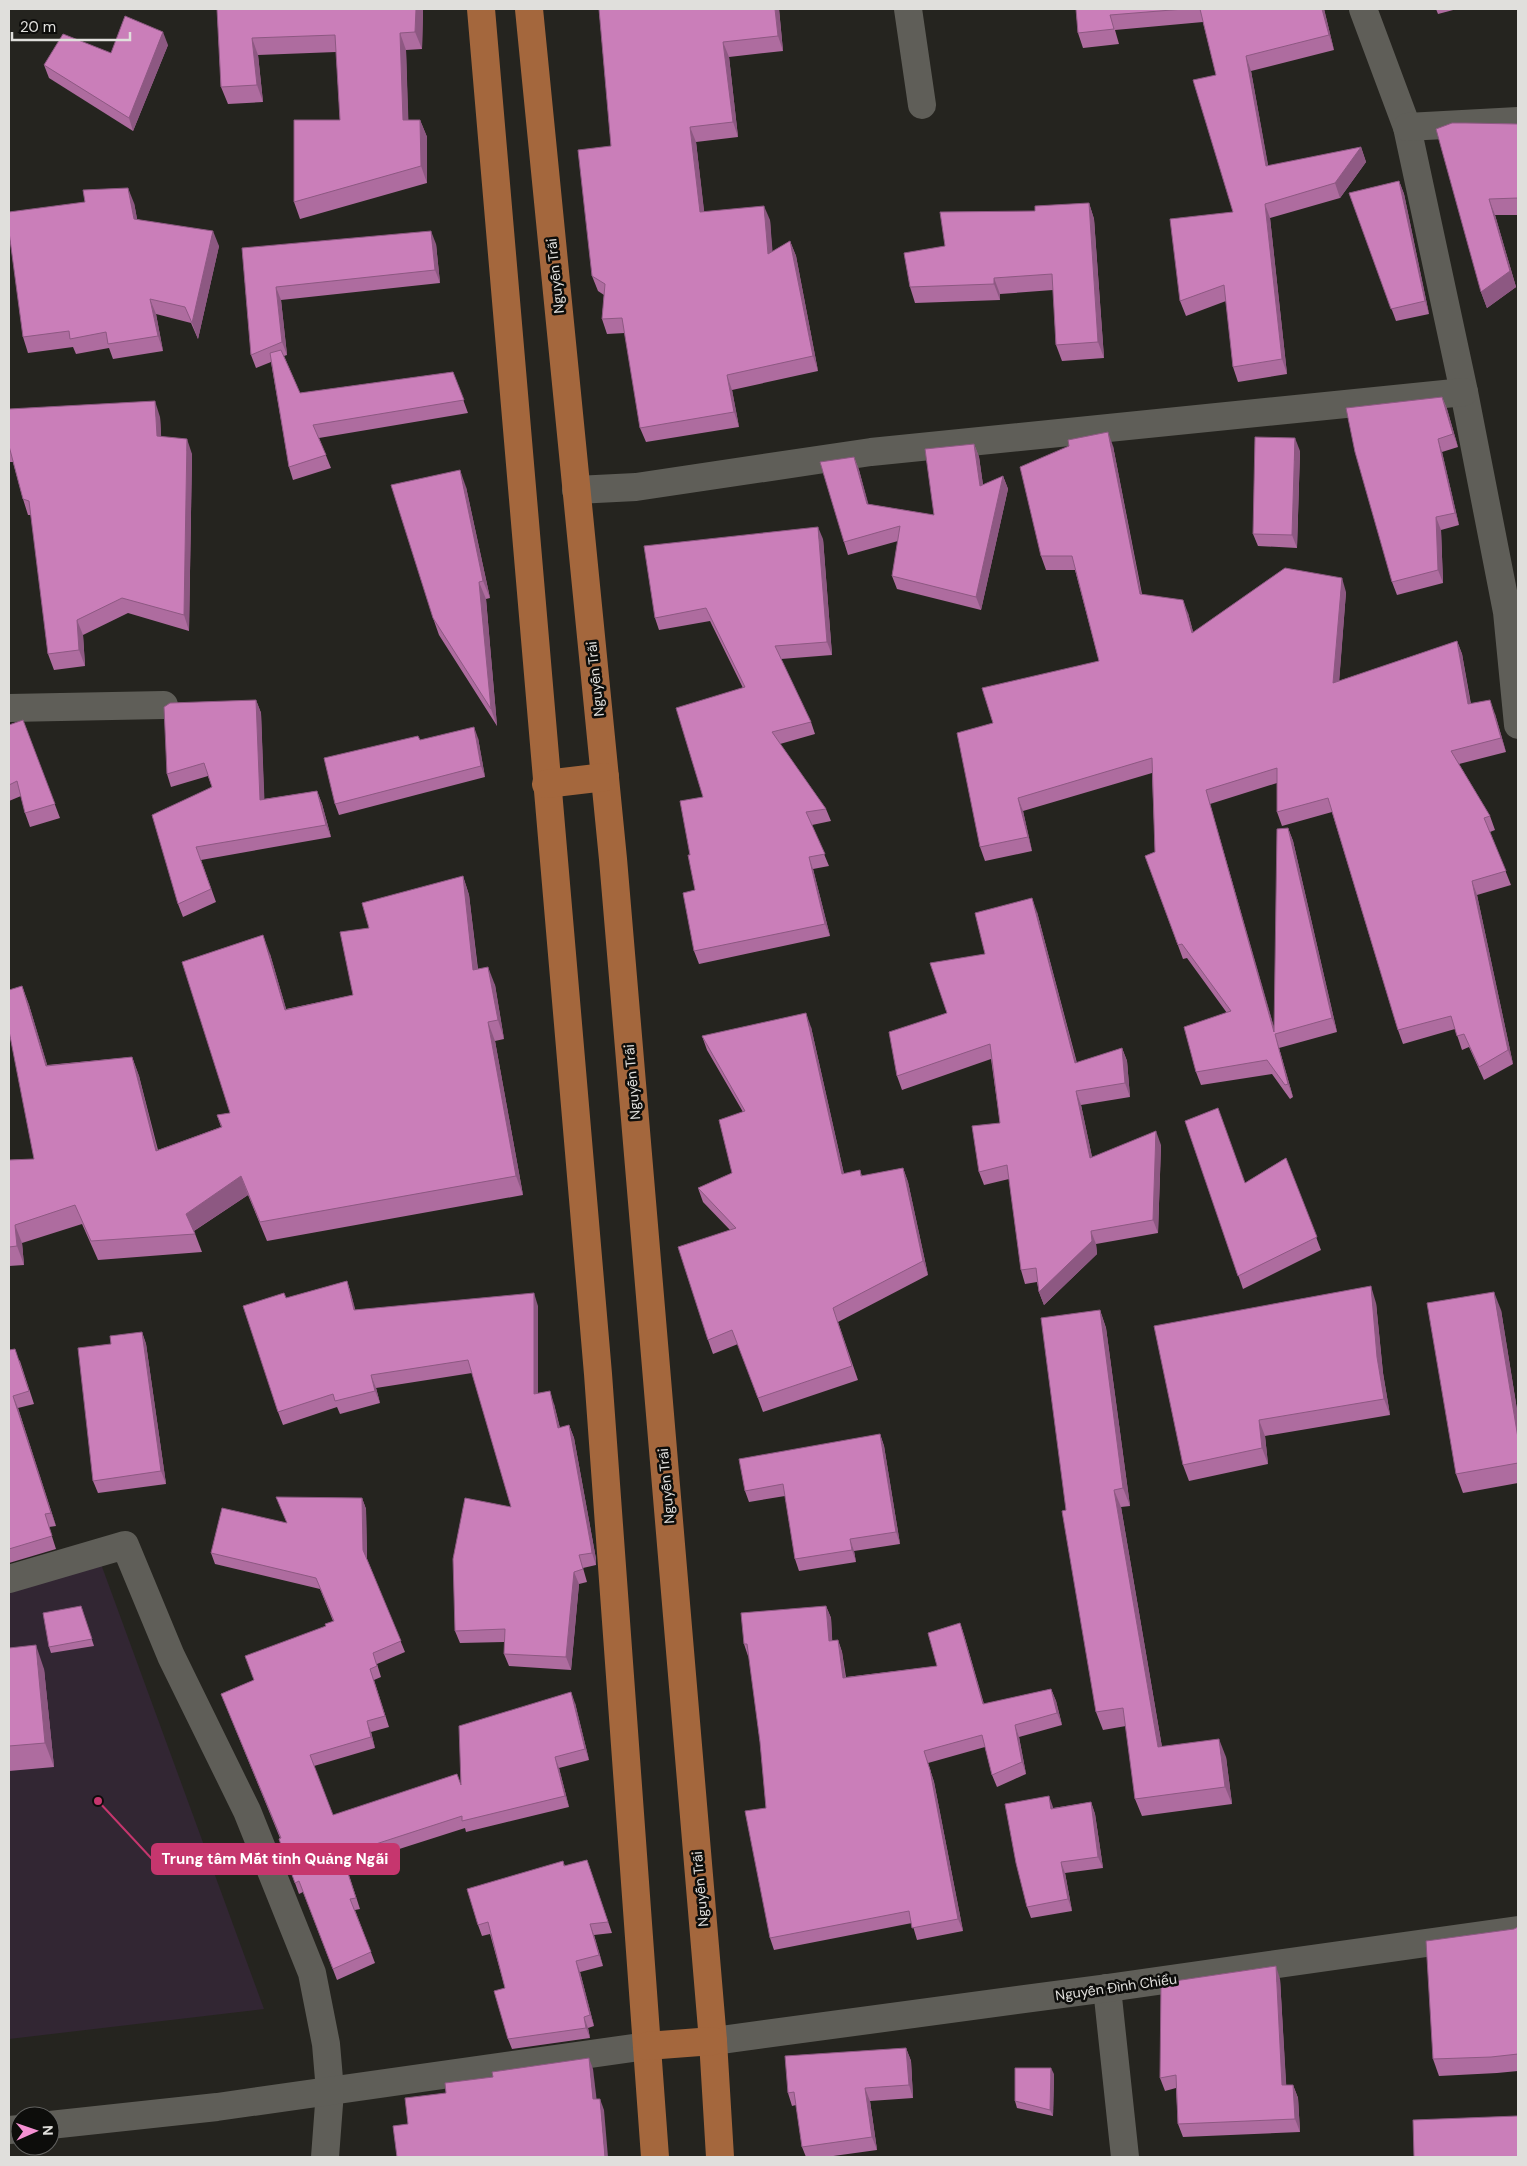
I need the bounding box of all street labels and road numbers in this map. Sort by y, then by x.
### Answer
street label: Nguyễn Trãi [542,237,568,315]
street label: Nguyễn Trãi [582,640,608,718]
street label: Nguyễn Trãi [620,1044,644,1120]
street label: Nguyễn Trãi [654,1448,678,1524]
street label: Nguyễn Trãi [688,1851,712,1927]
street label: Nguyễn Đình Chiểu [1054,1970,1178,2004]

